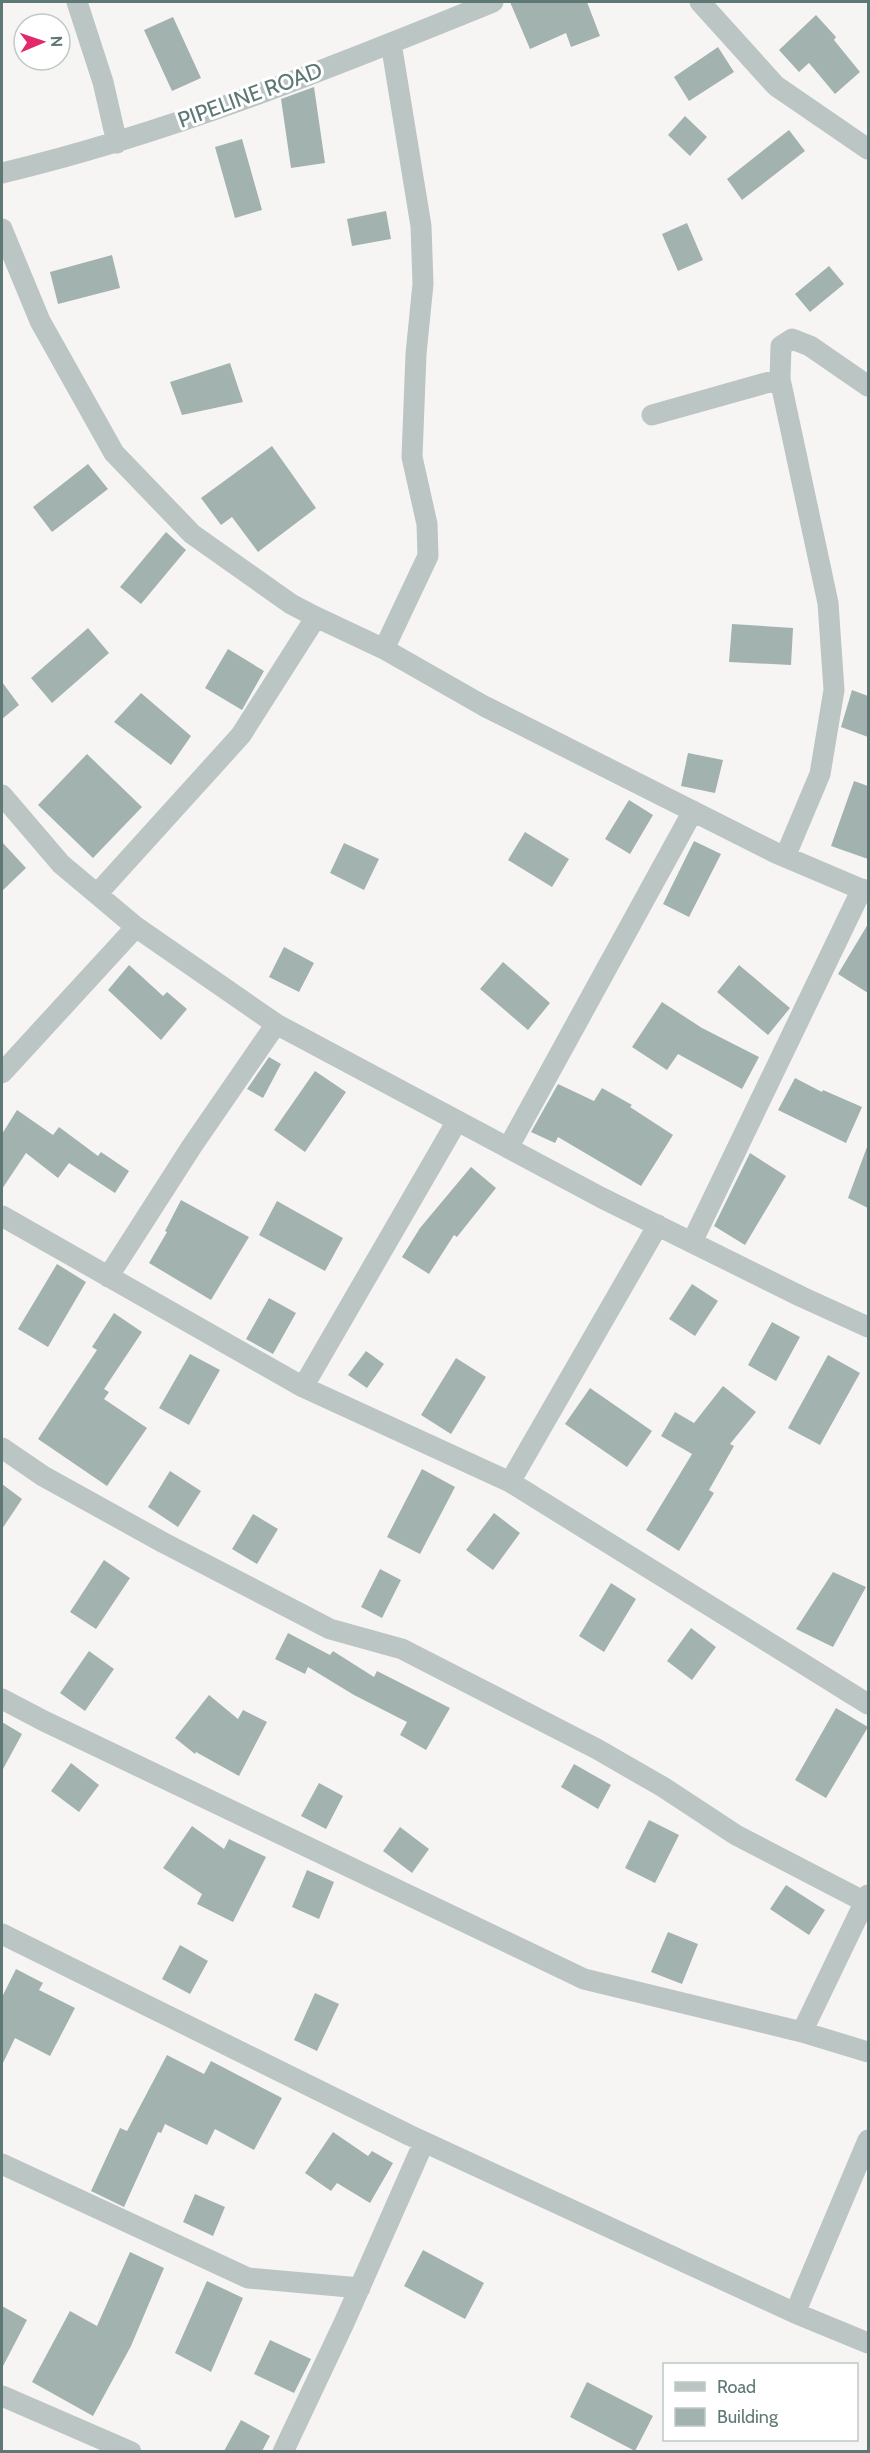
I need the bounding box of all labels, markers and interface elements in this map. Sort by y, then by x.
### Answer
north arrow [12,12,72,72]
text: N [47,36,66,47]
street label: PIPELINE ROAD [174,56,326,134]
legend [663,2363,858,2441]
text: Road [717,2376,756,2398]
text: Building [717,2406,779,2428]

